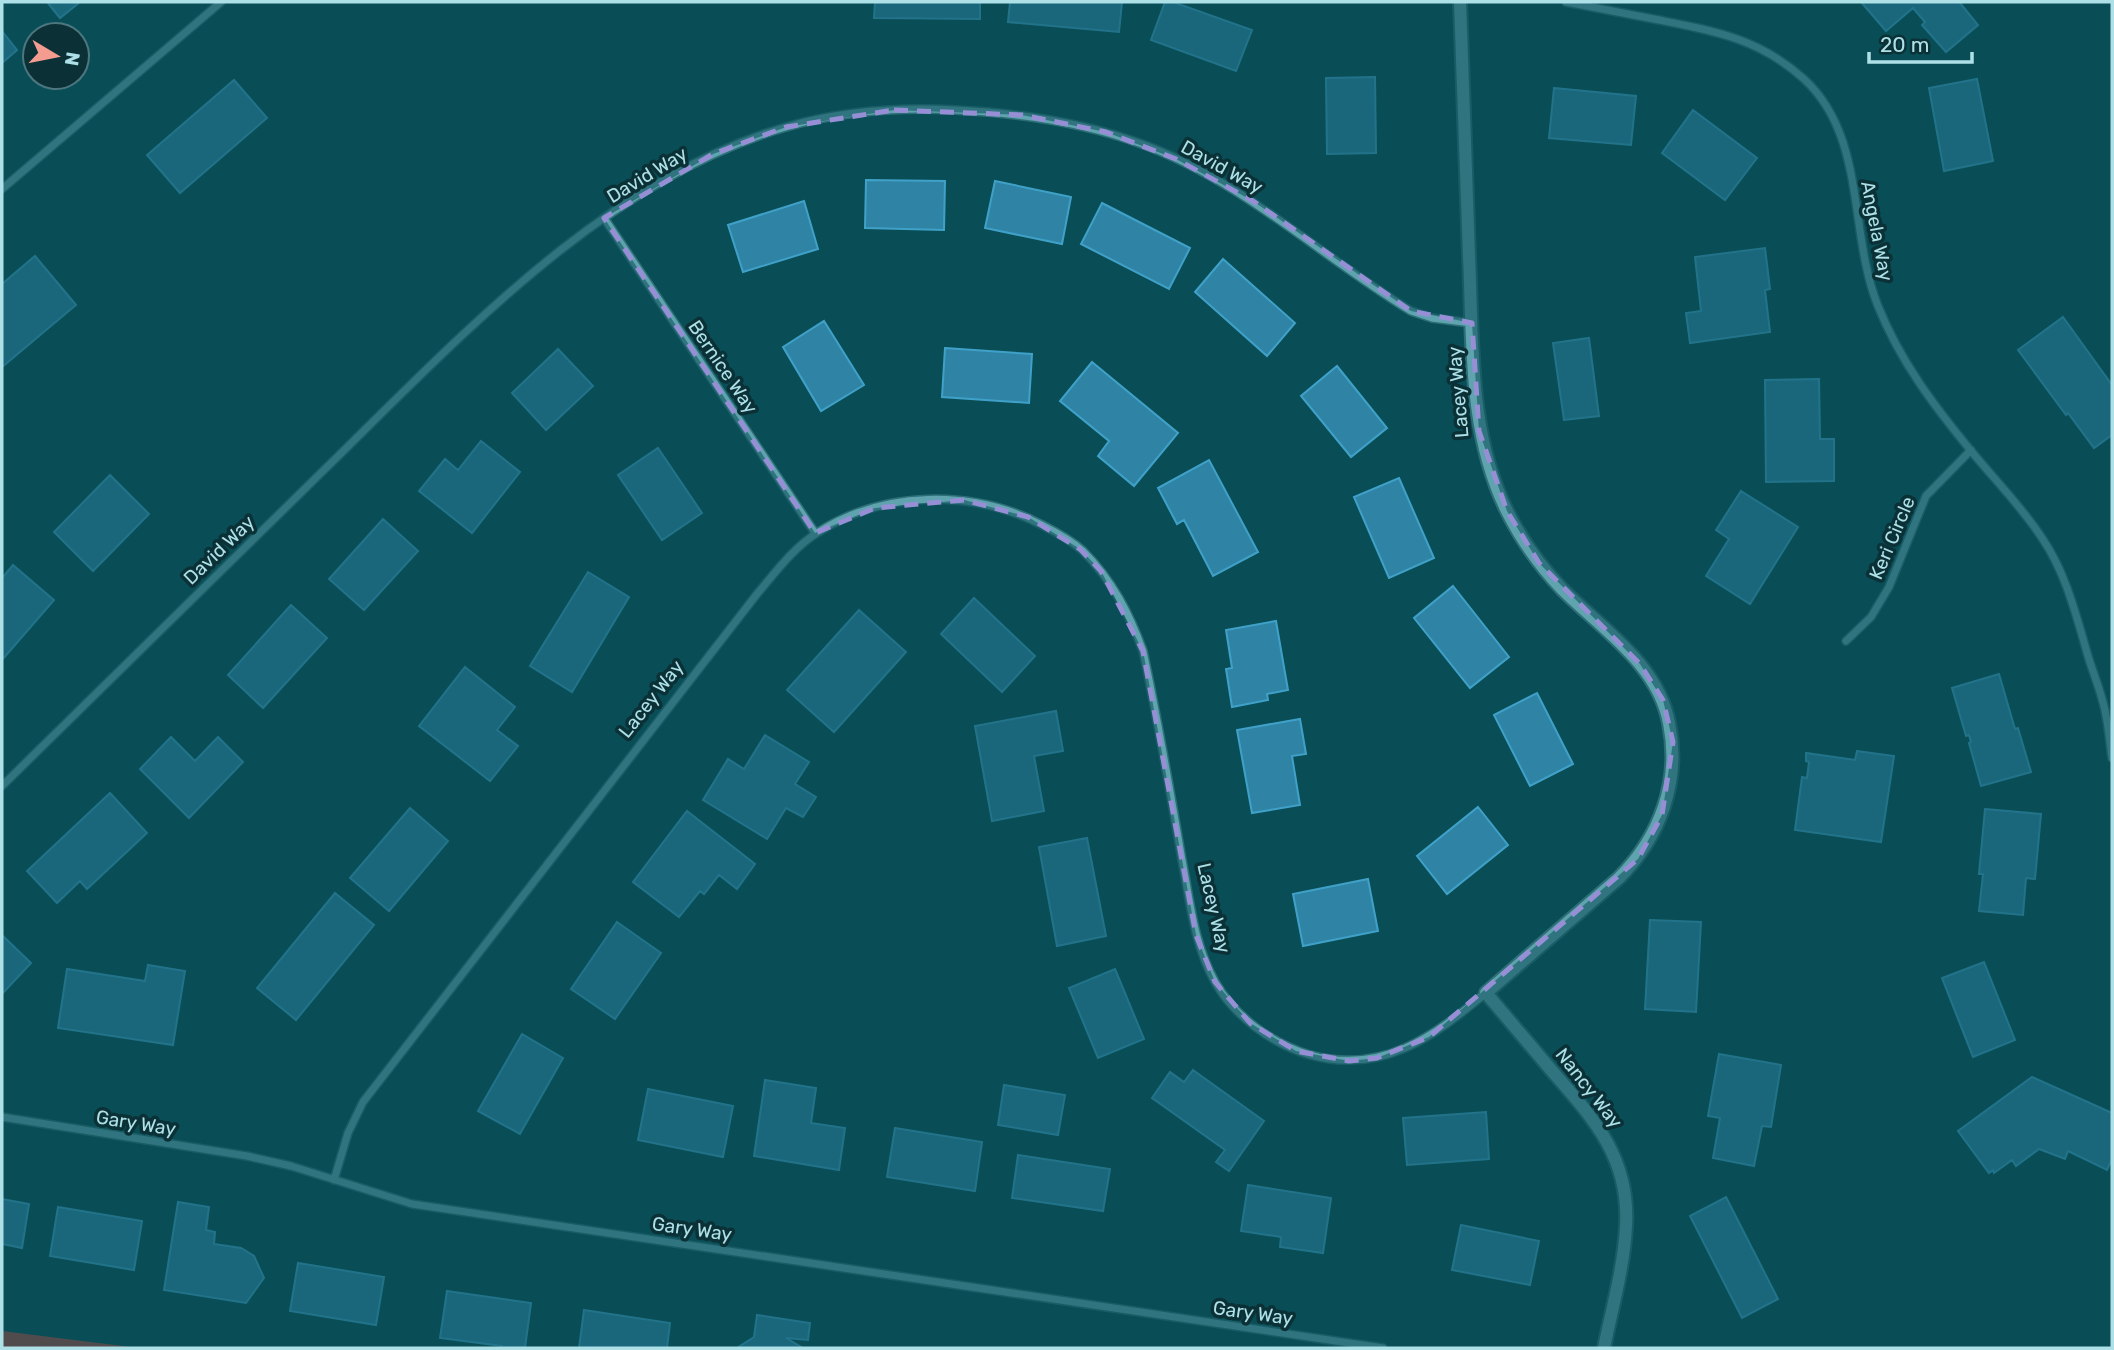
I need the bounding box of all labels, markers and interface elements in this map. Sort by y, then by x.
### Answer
north arrow [21,21,91,91]
scale bar [1869,21,1972,65]
text: 20 m [1880,32,1929,57]
text: N [60,50,85,68]
street label: David Way [1177,135,1267,199]
street label: David Way [603,142,691,208]
street label: Angela Way [1856,179,1898,283]
street label: Bernice Way [683,316,763,418]
street label: Lacey Way [1443,345,1473,439]
street label: Keri Circle [1864,493,1920,583]
street label: David Way [179,511,259,589]
street label: Lacey Way [614,656,688,742]
street label: Lacey Way [1192,861,1236,955]
street label: Nancy Way [1551,1043,1627,1133]
street label: Gary Way [94,1105,178,1141]
street label: Gary Way [651,1212,733,1246]
street label: Gary Way [1212,1296,1294,1330]

